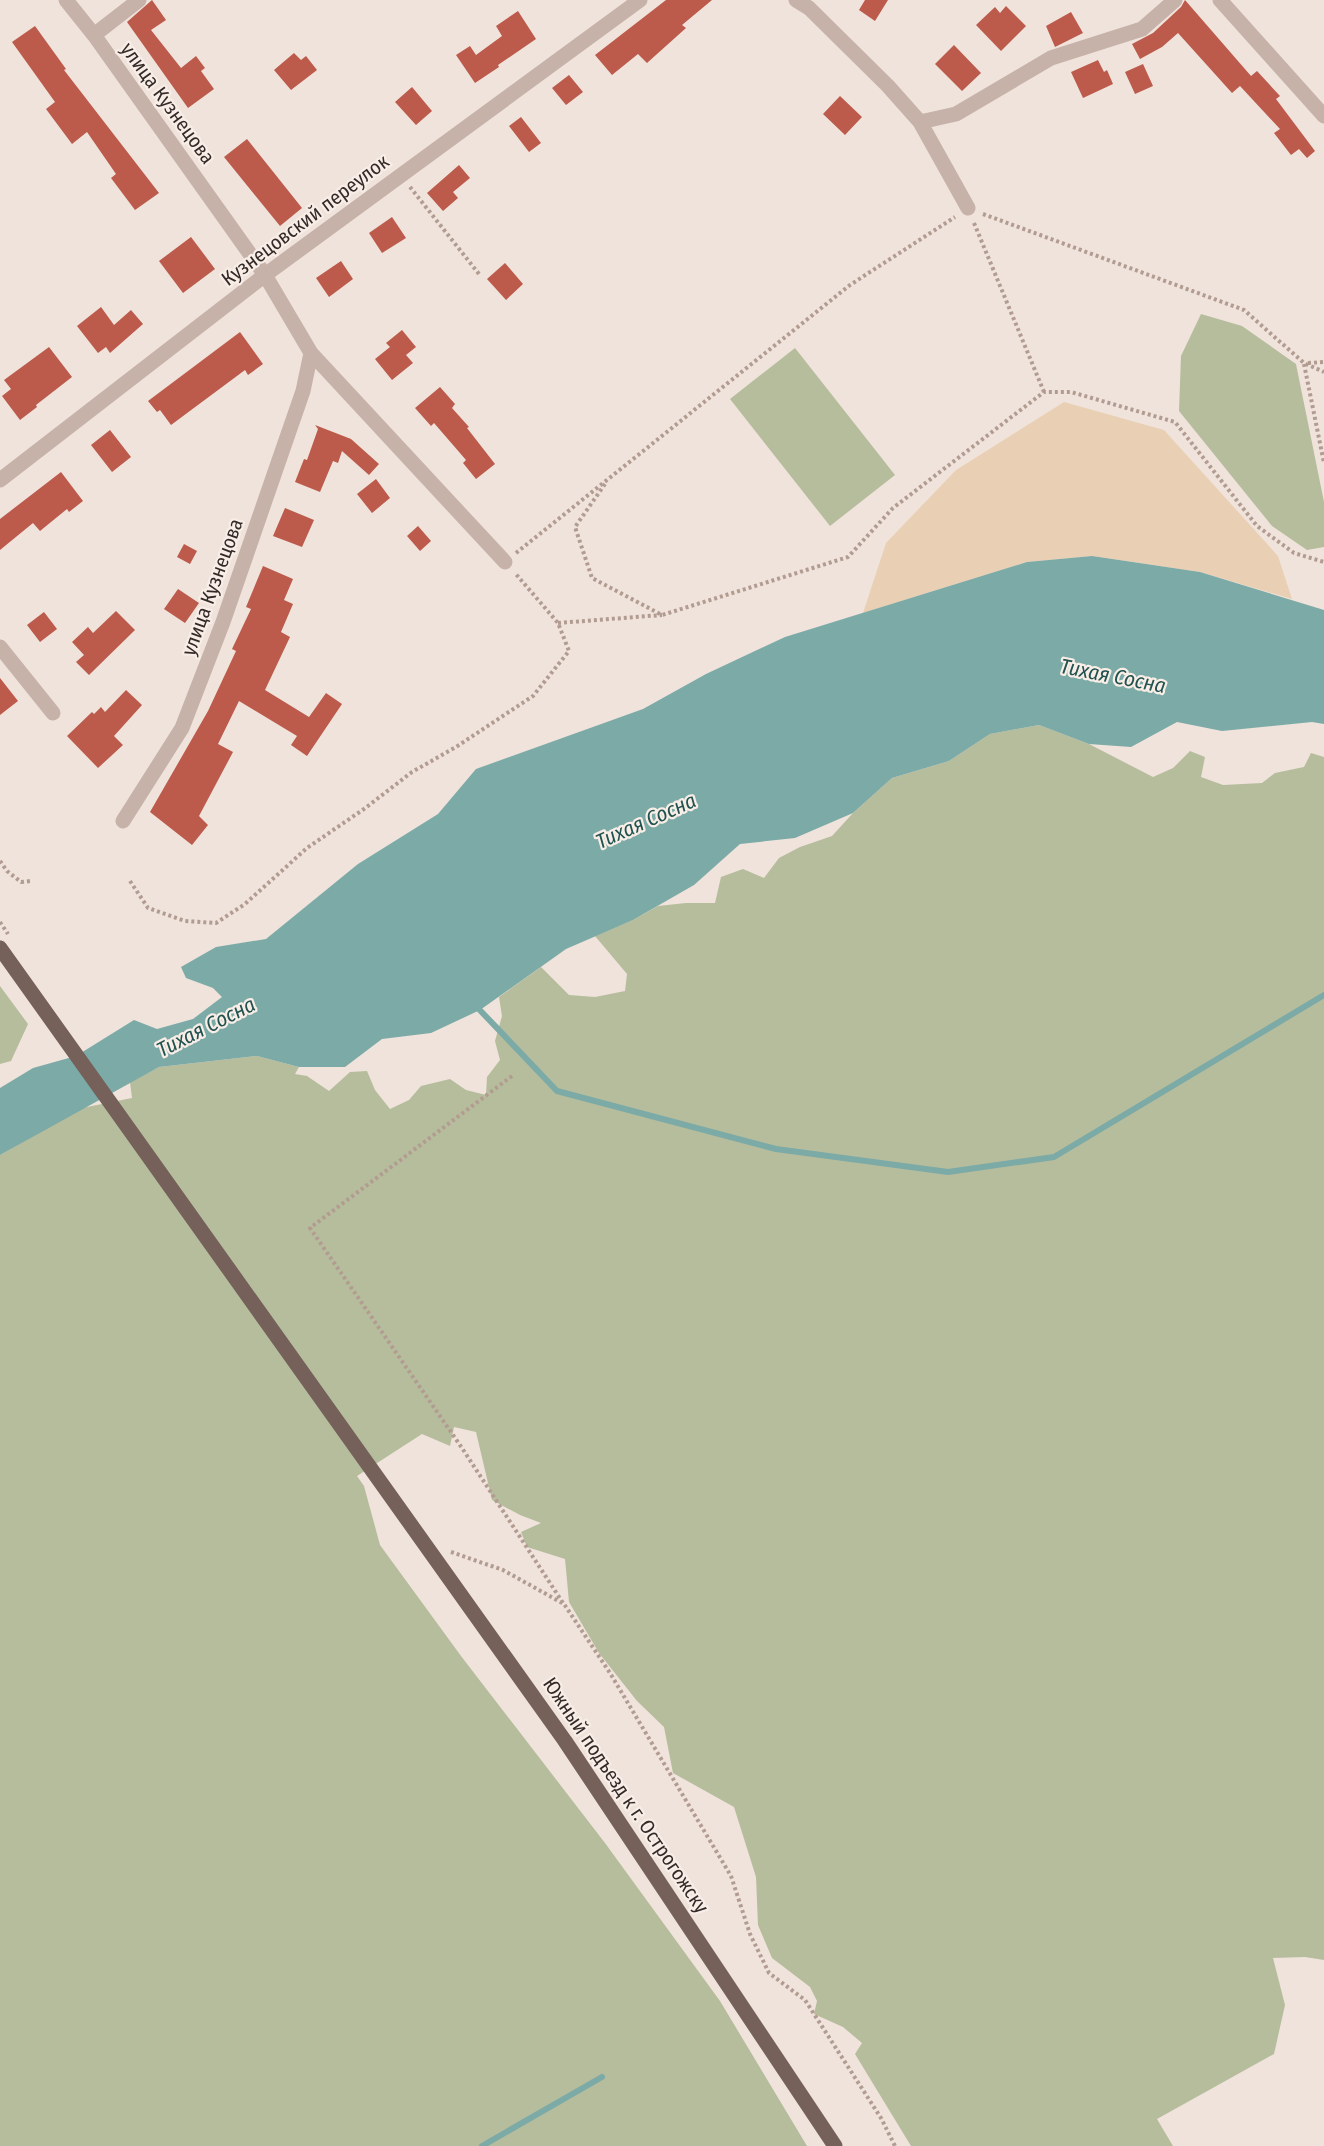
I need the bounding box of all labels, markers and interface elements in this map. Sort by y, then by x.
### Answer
street label: улица Кузнецова [116,38,220,168]
street label: Кузнецовский переулок [217,149,394,291]
street label: улица Кузнецова [176,515,248,659]
water label: Тихая Сосна [1058,653,1168,699]
water label: Тихая Сосна [592,787,700,855]
water label: Тихая Сосна [152,991,260,1063]
street label: Южный подъезд к г. Острогожску [538,1673,714,1917]

